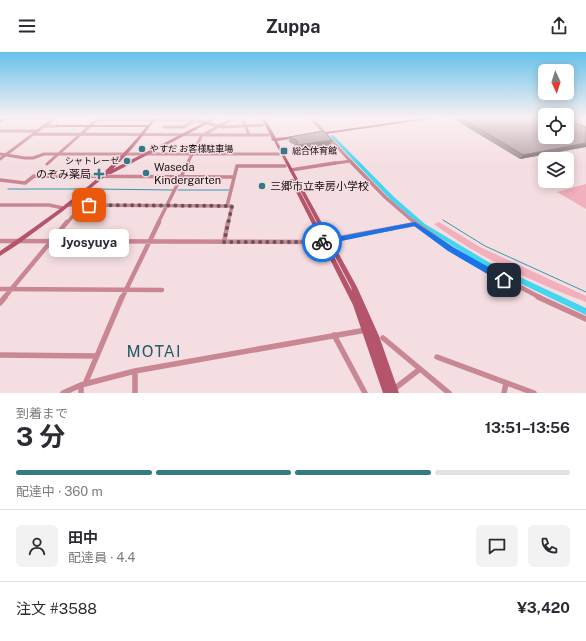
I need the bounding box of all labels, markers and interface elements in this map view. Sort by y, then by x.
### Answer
icon: menu [16,15,38,37]
icon: share [548,15,570,37]
text: Zuppa [266,16,320,37]
north arrow [538,64,574,100]
map controls [538,64,574,188]
button: locate [538,108,574,144]
place label: やすだ お客様駐車場 [150,143,233,154]
marker: やすだ お客様駐車場 [137,144,147,154]
place label: 総合体育館 [292,145,337,156]
marker: 総合体育館 [279,146,289,156]
button: layers [538,152,574,188]
place label: シャトレーゼ [65,155,119,166]
marker: シャトレーゼ [122,156,132,166]
place label: Waseda Kindergarten [154,161,221,186]
place label: のぞみ薬局 [36,168,91,180]
marker: Waseda Kindergarten [141,168,151,178]
marker: のぞみ薬局 [94,169,104,179]
place label: 三郷市立幸房小学校 [270,180,369,192]
marker: 三郷市立幸房小学校 [257,181,267,191]
pin [72,188,106,222]
icon: bag [78,194,100,216]
courier [302,222,342,262]
callout: Jyosyuya [49,229,129,257]
icon: bike [311,231,333,253]
text: Jyosyuya [61,235,117,250]
pin [487,263,521,297]
icon: home [493,269,515,291]
district label: MOTAI [126,342,182,361]
text: 到着まで [16,406,68,421]
text: 13:51–13:56 [485,419,570,436]
text: 3 分 [16,421,65,452]
text: 配達中 · 360 m [16,484,103,499]
button: person [16,525,58,567]
button: chat [476,525,518,567]
button: phone [528,525,570,567]
text: 田中 [68,529,98,546]
text: 配達員 · 4.4 [68,550,135,565]
text: ¥3,420 [517,599,570,616]
text: 注文 #3588 [16,600,97,617]

